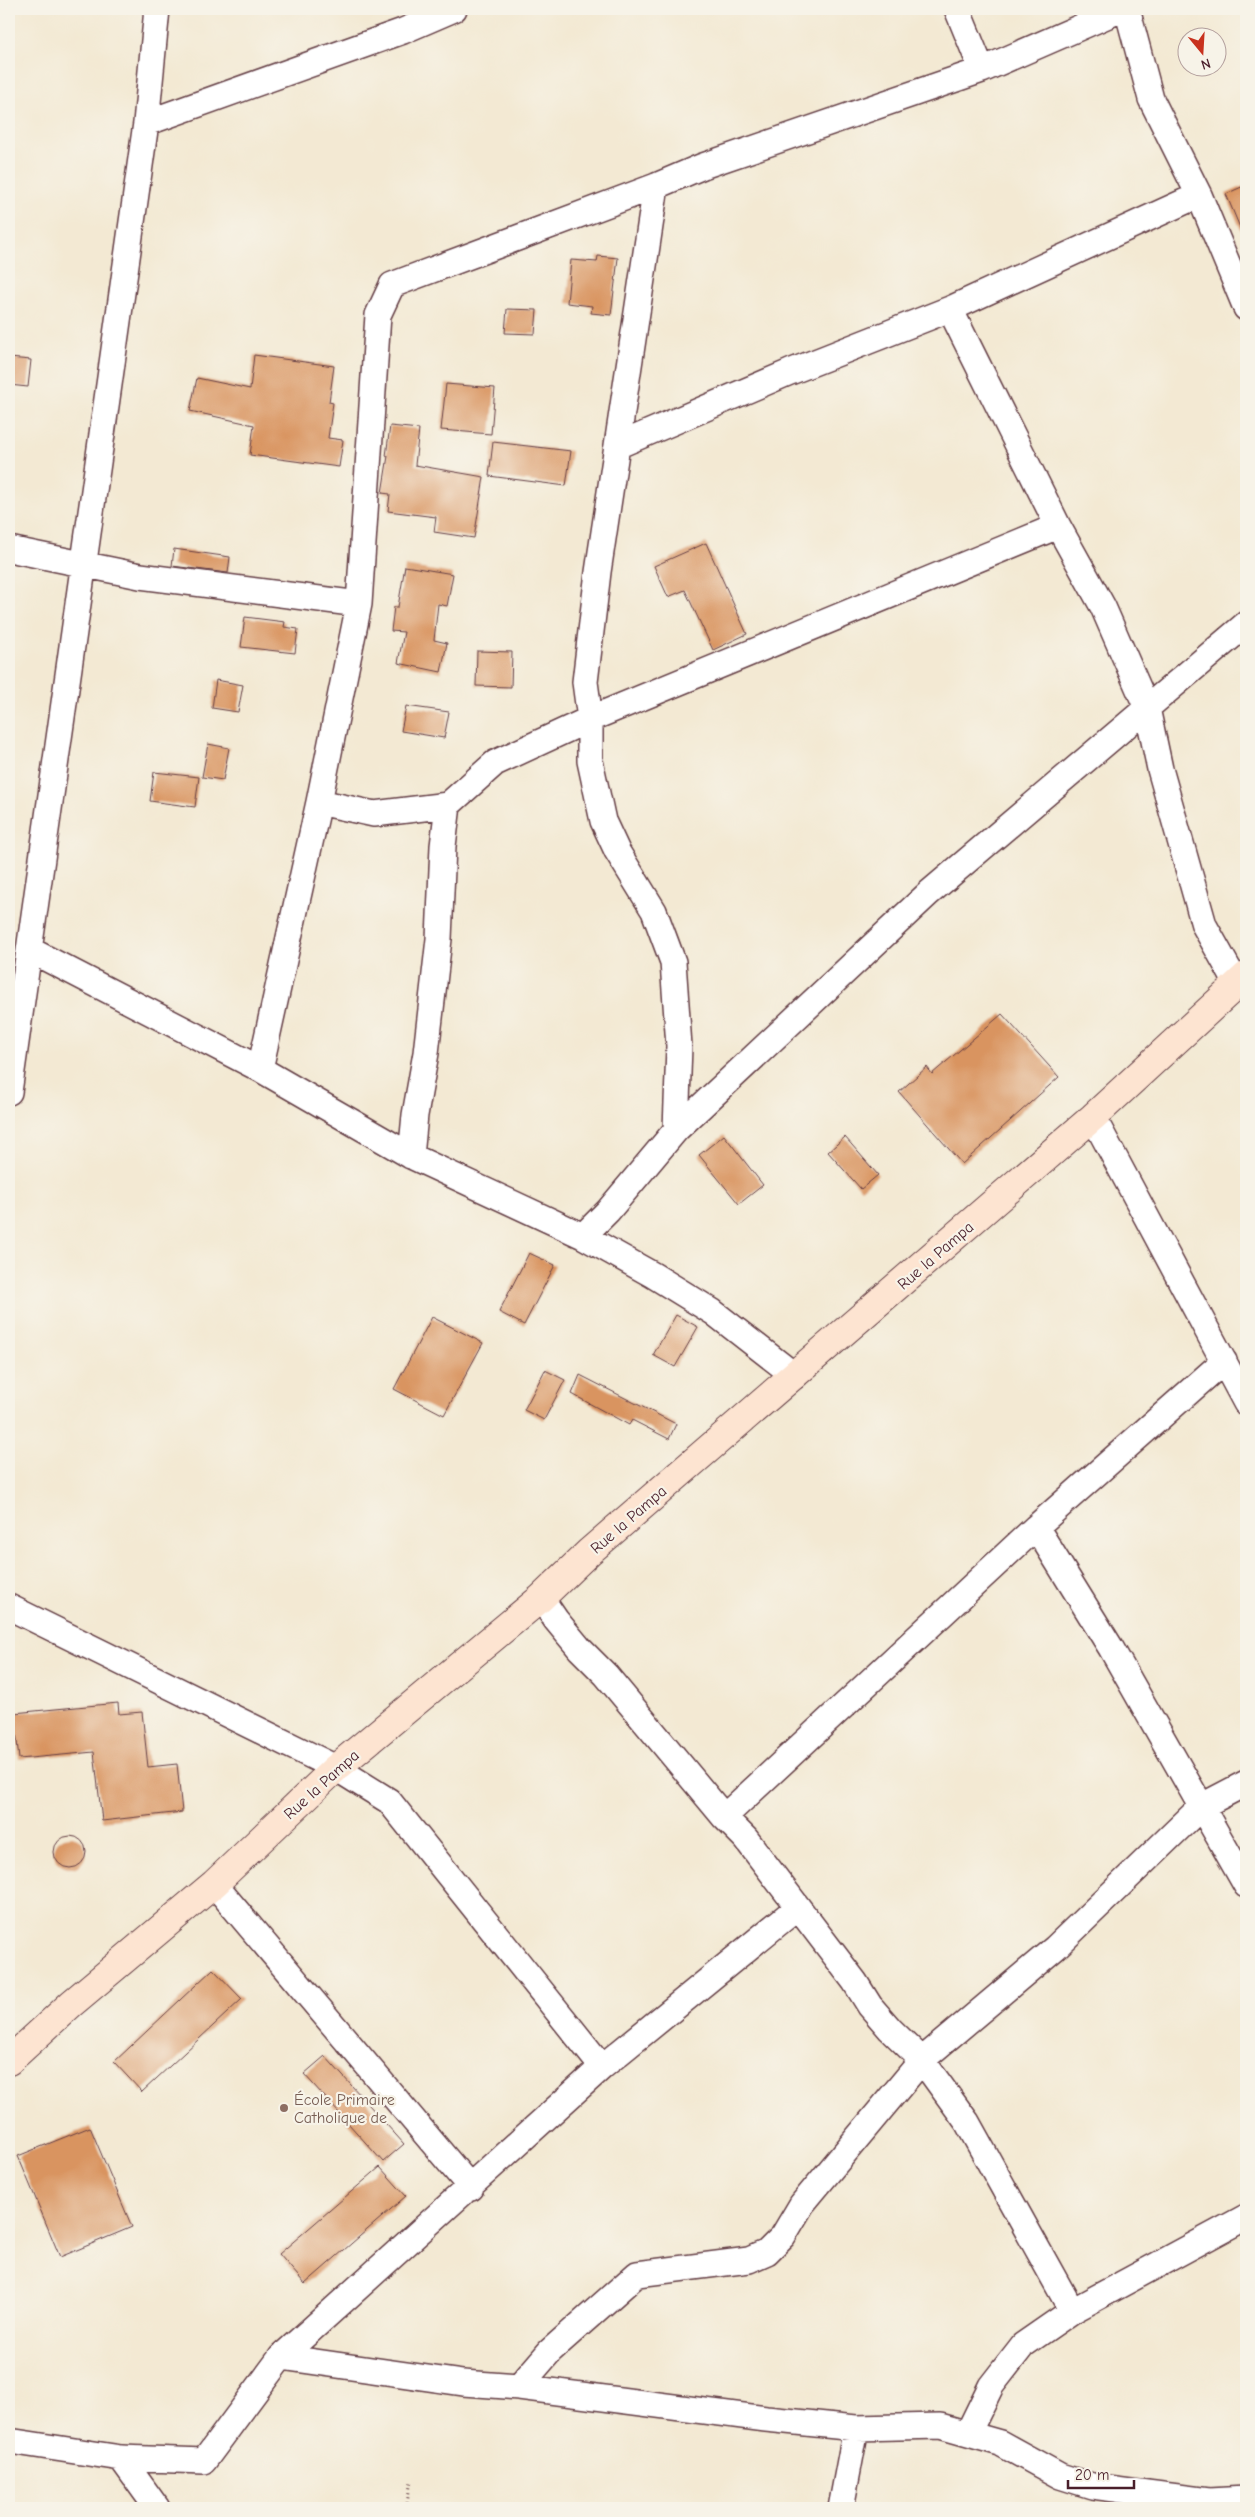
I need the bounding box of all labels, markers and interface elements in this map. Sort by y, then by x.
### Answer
north arrow [1178,28,1228,78]
text: N [1199,54,1213,73]
street label: Rue la Pampa [894,1218,977,1294]
street label: Rue la Pampa [587,1482,670,1558]
street label: Rue la Pampa [280,1746,363,1823]
place label: École Primaire Catholique de [294,2090,395,2127]
marker: École Primaire Catholique de [278,2102,290,2114]
scale bar [1068,2457,1134,2489]
text: 20 m [1075,2466,1109,2484]

